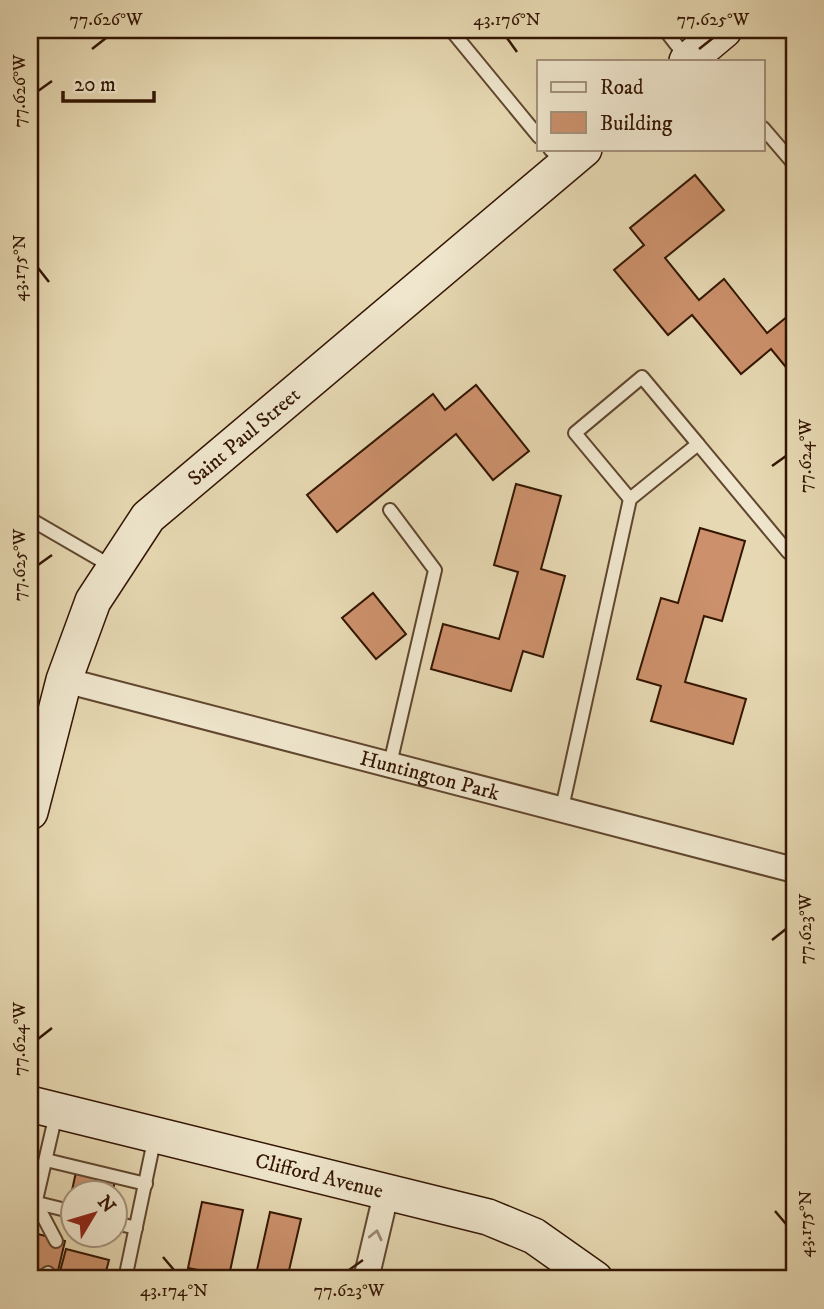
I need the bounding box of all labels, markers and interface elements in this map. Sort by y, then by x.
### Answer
text: 77.626°W [70,9,143,31]
text: 43.176°N [473,9,541,31]
text: 77.625°W [677,9,750,31]
text: 77.626°W [9,54,31,127]
scale bar [63,60,154,104]
legend [537,60,764,150]
text: 20 m [74,72,116,98]
text: Road [600,75,644,101]
text: Building [600,111,673,137]
text: 43.175°N [9,234,31,301]
street label: Saint Paul Street [183,382,306,492]
text: 77.624°W [795,419,817,493]
text: 77.625°W [9,528,31,601]
street label: Huntington Park [357,746,503,807]
text: 77.623°W [795,893,817,964]
text: 77.624°W [9,1002,31,1076]
street label: Clifford Avenue [252,1148,386,1205]
north arrow [60,1180,130,1250]
text: 43.175°N [795,1190,817,1257]
text: N [92,1191,120,1218]
one-way arrow [368,1229,383,1241]
text: 43.174°N [140,1280,208,1302]
text: 77.623°W [314,1280,385,1302]

